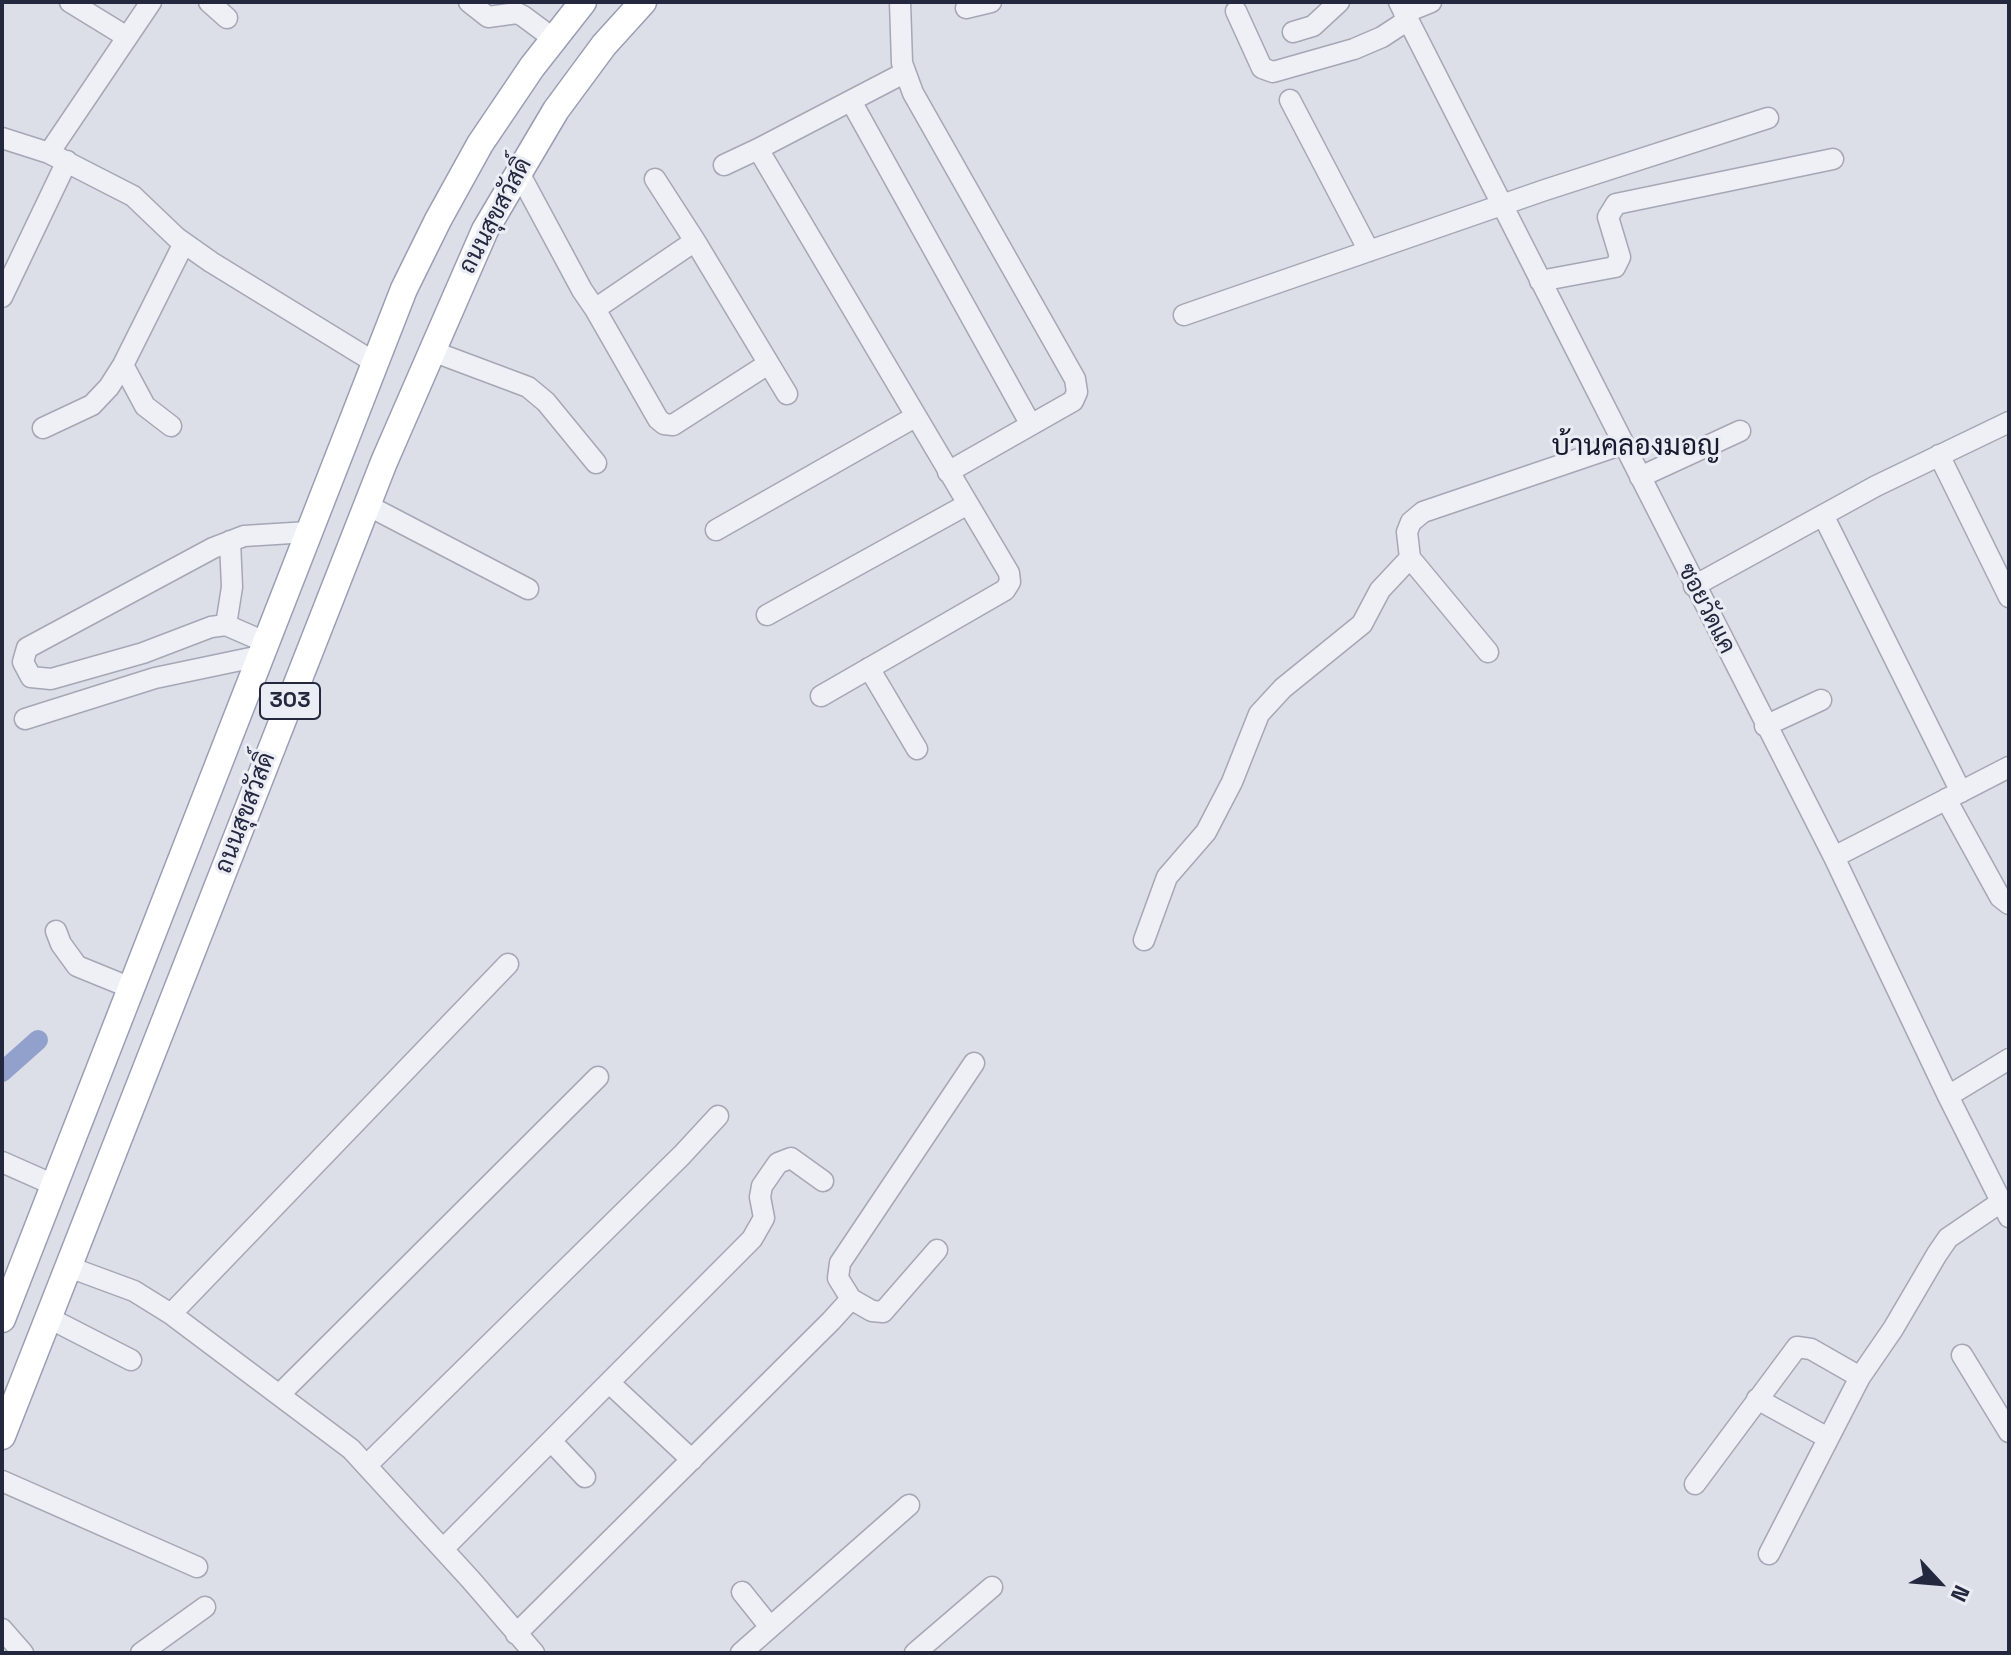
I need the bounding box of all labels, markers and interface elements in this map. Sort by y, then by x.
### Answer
street label: ถนนสุขสวัสดิ์ [453,153,539,279]
district label: บ้านคลองมอญ [1552,430,1720,464]
street label: ซอยวัดแค [1671,559,1741,659]
road number: 303 [260,683,320,719]
street label: ถนนสุขสวัสดิ์ [210,749,282,877]
north arrow [1899,1543,1979,1623]
text: N [1945,1581,1976,1606]

